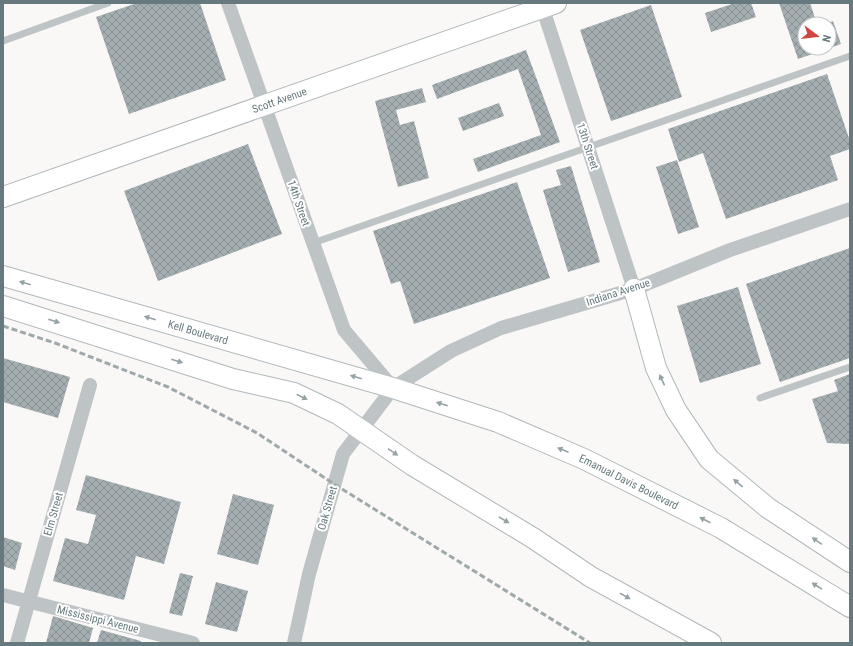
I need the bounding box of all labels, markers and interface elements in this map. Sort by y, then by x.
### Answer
north arrow [797,16,837,56]
text: N [819,34,833,44]
street label: Scott Avenue [251,85,309,116]
street label: 13th Street [574,121,601,171]
street label: 14th Street [285,178,312,228]
street label: Indiana Avenue [585,276,652,309]
one-way arrow [19,279,31,285]
one-way arrow [144,315,156,321]
one-way arrow [48,318,60,324]
street label: Kell Boulevard [167,318,229,347]
one-way arrow [172,358,184,364]
one-way arrow [350,374,362,380]
one-way arrow [659,374,665,385]
one-way arrow [296,394,308,400]
one-way arrow [436,401,448,407]
one-way arrow [558,447,569,453]
one-way arrow [388,448,398,456]
street label: Emanual Davis Boulevard [577,452,680,512]
one-way arrow [732,478,743,487]
street label: Oak Street [315,485,340,532]
street label: Elm Street [41,491,66,537]
one-way arrow [498,517,510,524]
one-way arrow [699,517,711,523]
one-way arrow [812,537,822,545]
one-way arrow [811,582,823,589]
one-way arrow [620,592,631,599]
street label: Mississippi Avenue [56,603,140,636]

